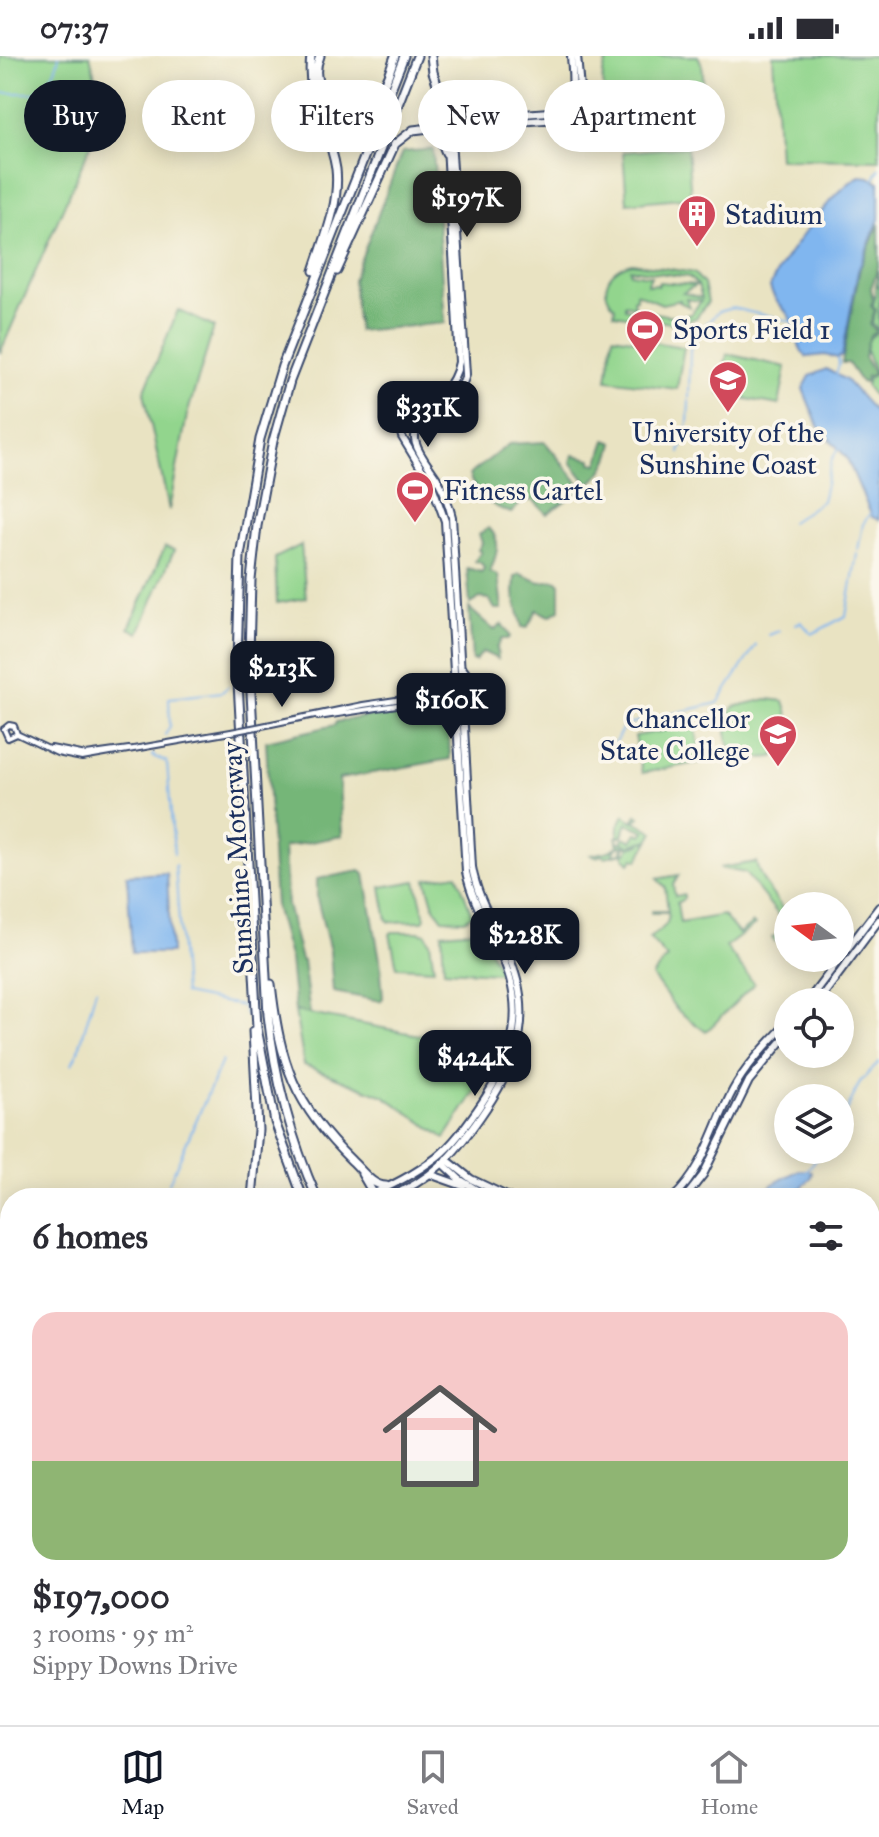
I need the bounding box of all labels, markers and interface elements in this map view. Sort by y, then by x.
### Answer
text: 07:37 [40,10,109,46]
chip: Buy [24,80,126,152]
chip: Rent [142,80,255,152]
chip: Filters [271,80,402,152]
chip: New [418,80,528,152]
chip: Apartment [544,80,725,152]
pin: $197K [411,171,523,239]
text: $197K [431,181,503,213]
building icon: Stadium [676,193,718,248]
place label: Stadium [725,197,823,232]
sports icon: Sports Field 1 [624,308,666,363]
place label: Sports Field 1 [673,312,830,347]
school or university icon: University of the Sunshine Coast [707,359,749,414]
pin: $331K [372,381,484,449]
text: $331K [395,391,461,423]
place label: University of the Sunshine Coast [632,415,824,482]
sports icon: Fitness Cartel [394,469,436,524]
place label: Fitness Cartel [443,473,603,508]
pin: $213K [226,641,338,709]
text: $213K [248,651,316,683]
pin: $160K [395,673,507,741]
text: $160K [415,683,487,715]
place label: Chancellor State College [600,701,750,768]
school or university icon: Chancellor State College [757,713,799,768]
street label: Sunshine Motorway [214,740,261,975]
north arrow [774,892,854,972]
map controls [774,892,854,1164]
pin: $228K [469,908,581,976]
text: $228K [488,918,562,950]
button: locate [774,988,854,1068]
pin: $424K [419,1030,531,1098]
text: $424K [437,1040,513,1072]
button: layers [774,1084,854,1164]
icon: filters [804,1214,848,1258]
text: 6 homes [32,1216,148,1257]
icon: home [368,1364,512,1508]
text: $197,000 [32,1576,170,1617]
text: 3 rooms · 95 m² [32,1617,193,1649]
text: Sippy Downs Drive [32,1649,238,1681]
tab: Map [121,1745,165,1820]
tab: Saved [407,1745,459,1820]
tab: Home [701,1745,758,1820]

